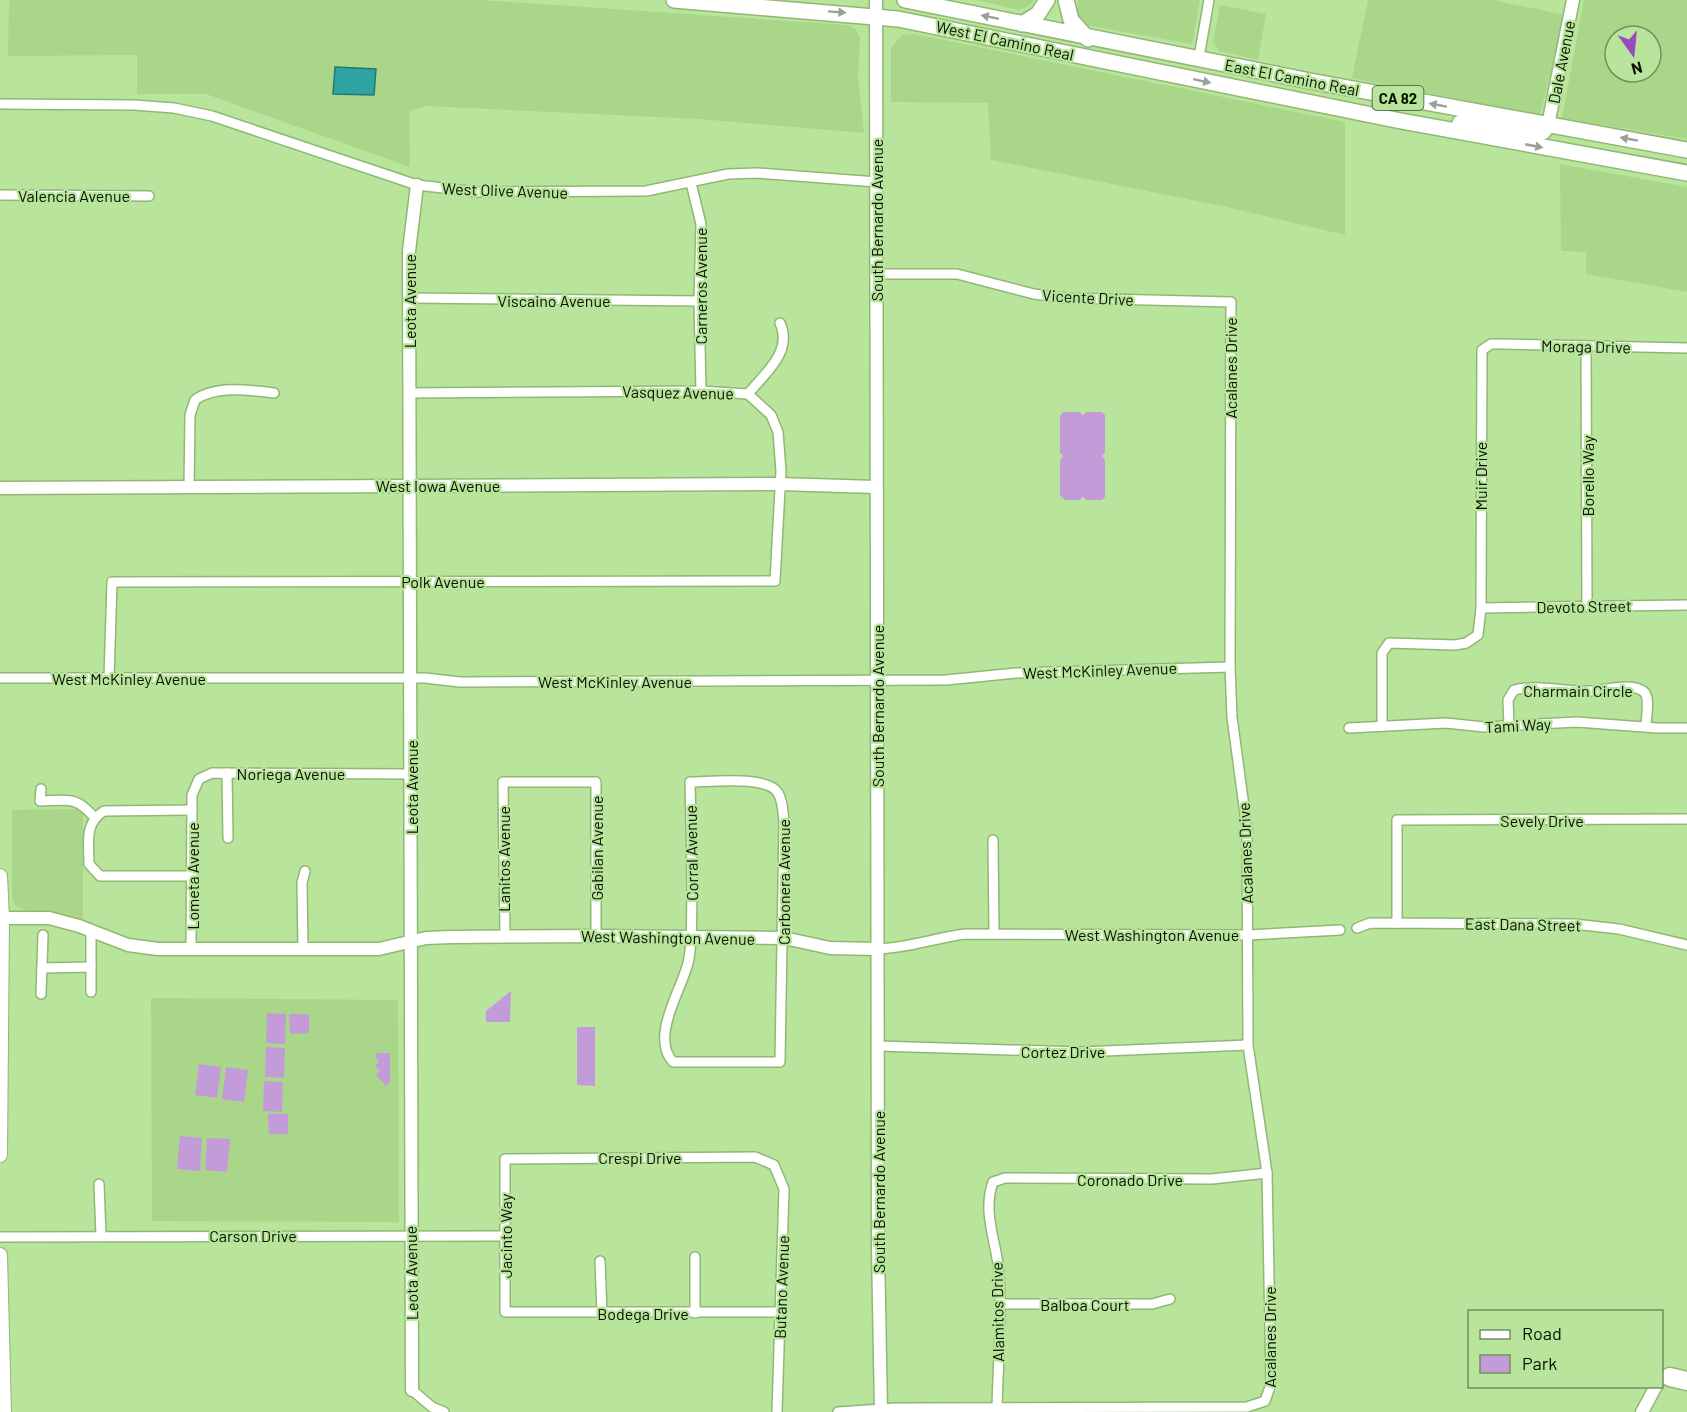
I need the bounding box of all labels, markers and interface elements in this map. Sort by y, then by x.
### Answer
one-way arrow [828,7,847,17]
one-way arrow [980,12,999,21]
street label: West El Camino Real [934,16,1076,64]
street label: Dale Avenue [1544,19,1578,105]
north arrow [1603,24,1663,84]
street label: East El Camino Real [1223,55,1361,99]
text: N [1629,58,1645,80]
one-way arrow [1193,77,1212,86]
road number: CA 82 [1372,86,1424,110]
one-way arrow [1428,100,1447,109]
one-way arrow [1620,135,1639,144]
street label: South Bernardo Avenue [867,139,886,301]
one-way arrow [1524,142,1543,151]
street label: West Olive Avenue [442,178,568,202]
street label: Valencia Avenue [18,186,130,205]
street label: Carneros Avenue [691,228,710,344]
street label: Leota Avenue [400,254,419,348]
street label: Vicente Drive [1042,285,1134,309]
street label: Viscaino Avenue [497,291,611,310]
street label: Acalanes Drive [1221,317,1240,419]
street label: Moraga Drive [1541,336,1631,356]
street label: Vasquez Avenue [622,382,734,402]
street label: Borello Way [1578,435,1597,517]
street label: Muir Drive [1471,442,1490,510]
street label: West Iowa Avenue [376,476,500,495]
street label: Polk Avenue [401,572,485,591]
street label: Devoto Street [1536,596,1632,616]
street label: South Bernardo Avenue [868,625,887,787]
street label: West McKinley Avenue [1023,658,1177,682]
street label: West McKinley Avenue [52,669,206,688]
street label: West McKinley Avenue [538,672,692,691]
street label: Charmain Circle [1523,681,1633,700]
street label: Tami Way [1484,714,1552,736]
street label: Leota Avenue [402,740,421,834]
street label: Noriega Avenue [237,764,345,783]
street label: Gabilan Avenue [587,795,606,901]
street label: Acalanes Drive [1234,802,1256,904]
street label: Corral Avenue [681,805,701,901]
street label: Lanitos Avenue [494,806,513,912]
street label: Sevely Drive [1500,811,1584,830]
street label: Carbonera Avenue [774,819,793,945]
street label: Lometa Avenue [183,822,202,930]
street label: East Dana Street [1465,913,1581,935]
street label: West Washington Avenue [1065,925,1239,944]
street label: West Washington Avenue [581,926,755,948]
street label: Cortez Drive [1021,1042,1105,1061]
street label: South Bernardo Avenue [869,1111,888,1273]
street label: Crespi Drive [598,1148,682,1167]
street label: Coronado Drive [1077,1170,1183,1189]
street label: Jacinto Way [496,1193,515,1278]
street label: Carson Drive [209,1226,297,1245]
street label: Leota Avenue [401,1226,421,1320]
street label: Butano Avenue [770,1235,792,1339]
street label: Alamitos Drive [987,1262,1007,1362]
street label: Acalanes Drive [1260,1286,1279,1388]
street label: Balboa Court [1040,1295,1130,1314]
street label: Bodega Drive [597,1304,689,1323]
legend [1468,1310,1663,1388]
text: Road [1522,1322,1562,1344]
text: Park [1522,1352,1557,1374]

